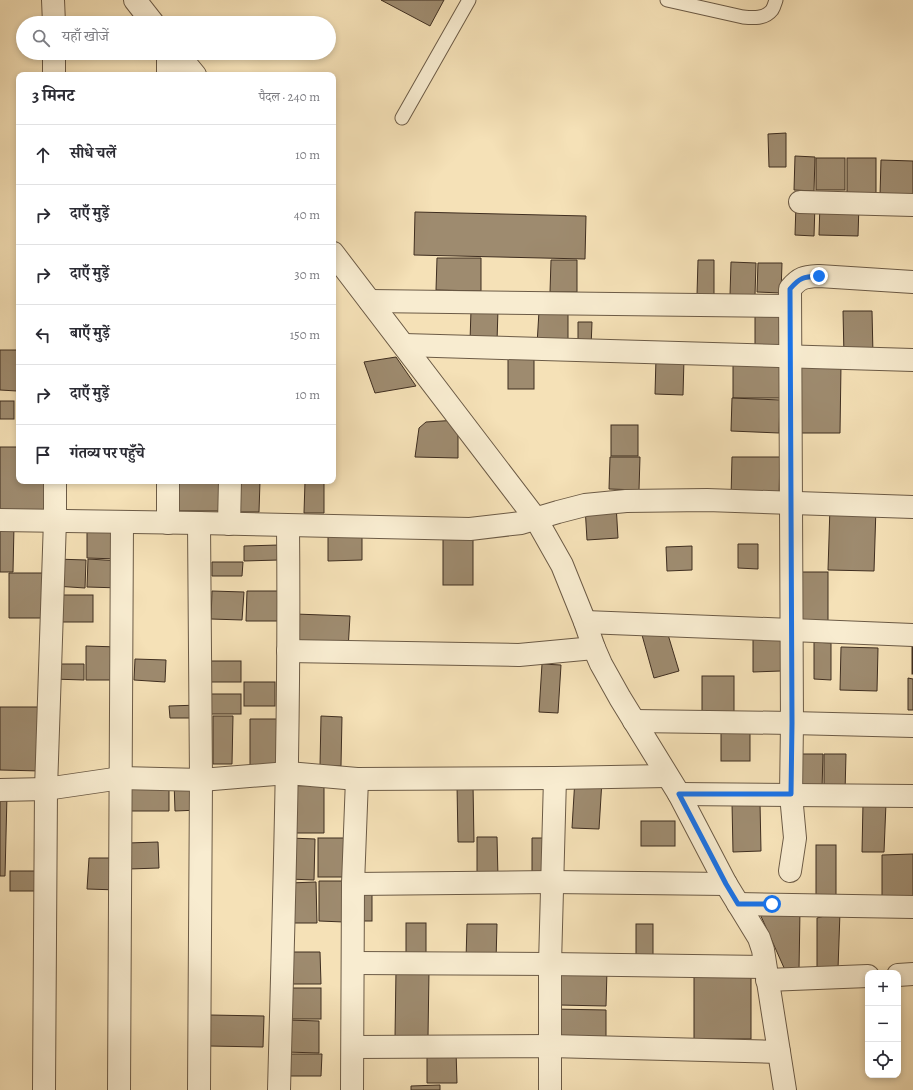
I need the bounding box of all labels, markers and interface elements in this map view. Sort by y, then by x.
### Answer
search box [16,16,336,60]
text: यहाँ खोजें [62,26,109,46]
icon: search [30,27,52,49]
text: 3 मिनट [32,84,74,107]
text: पैदल · 240 m [259,88,320,105]
text: सीधे चलें [70,143,116,163]
icon: ahead [32,144,54,166]
text: 10 m [295,146,320,163]
text: दाएँ मुड़ें [70,203,109,223]
icon: right [32,204,54,226]
text: 40 m [294,206,320,223]
text: दाएँ मुड़ें [70,263,109,283]
icon: right [32,264,54,286]
text: 30 m [294,266,320,283]
route end [810,267,828,285]
text: बाएँ मुड़ें [70,323,110,343]
icon: left [32,324,54,346]
text: 150 m [290,326,320,343]
text: दाएँ मुड़ें [70,383,109,403]
icon: right [32,384,54,406]
text: 10 m [295,386,320,403]
text: गंतव्य पर पहुँचे [70,443,145,463]
icon: arrive [32,444,54,466]
route start [763,895,781,913]
map controls [865,970,901,1078]
button: + [865,970,901,1006]
button: − [865,1006,901,1042]
button: locate [865,1042,901,1078]

